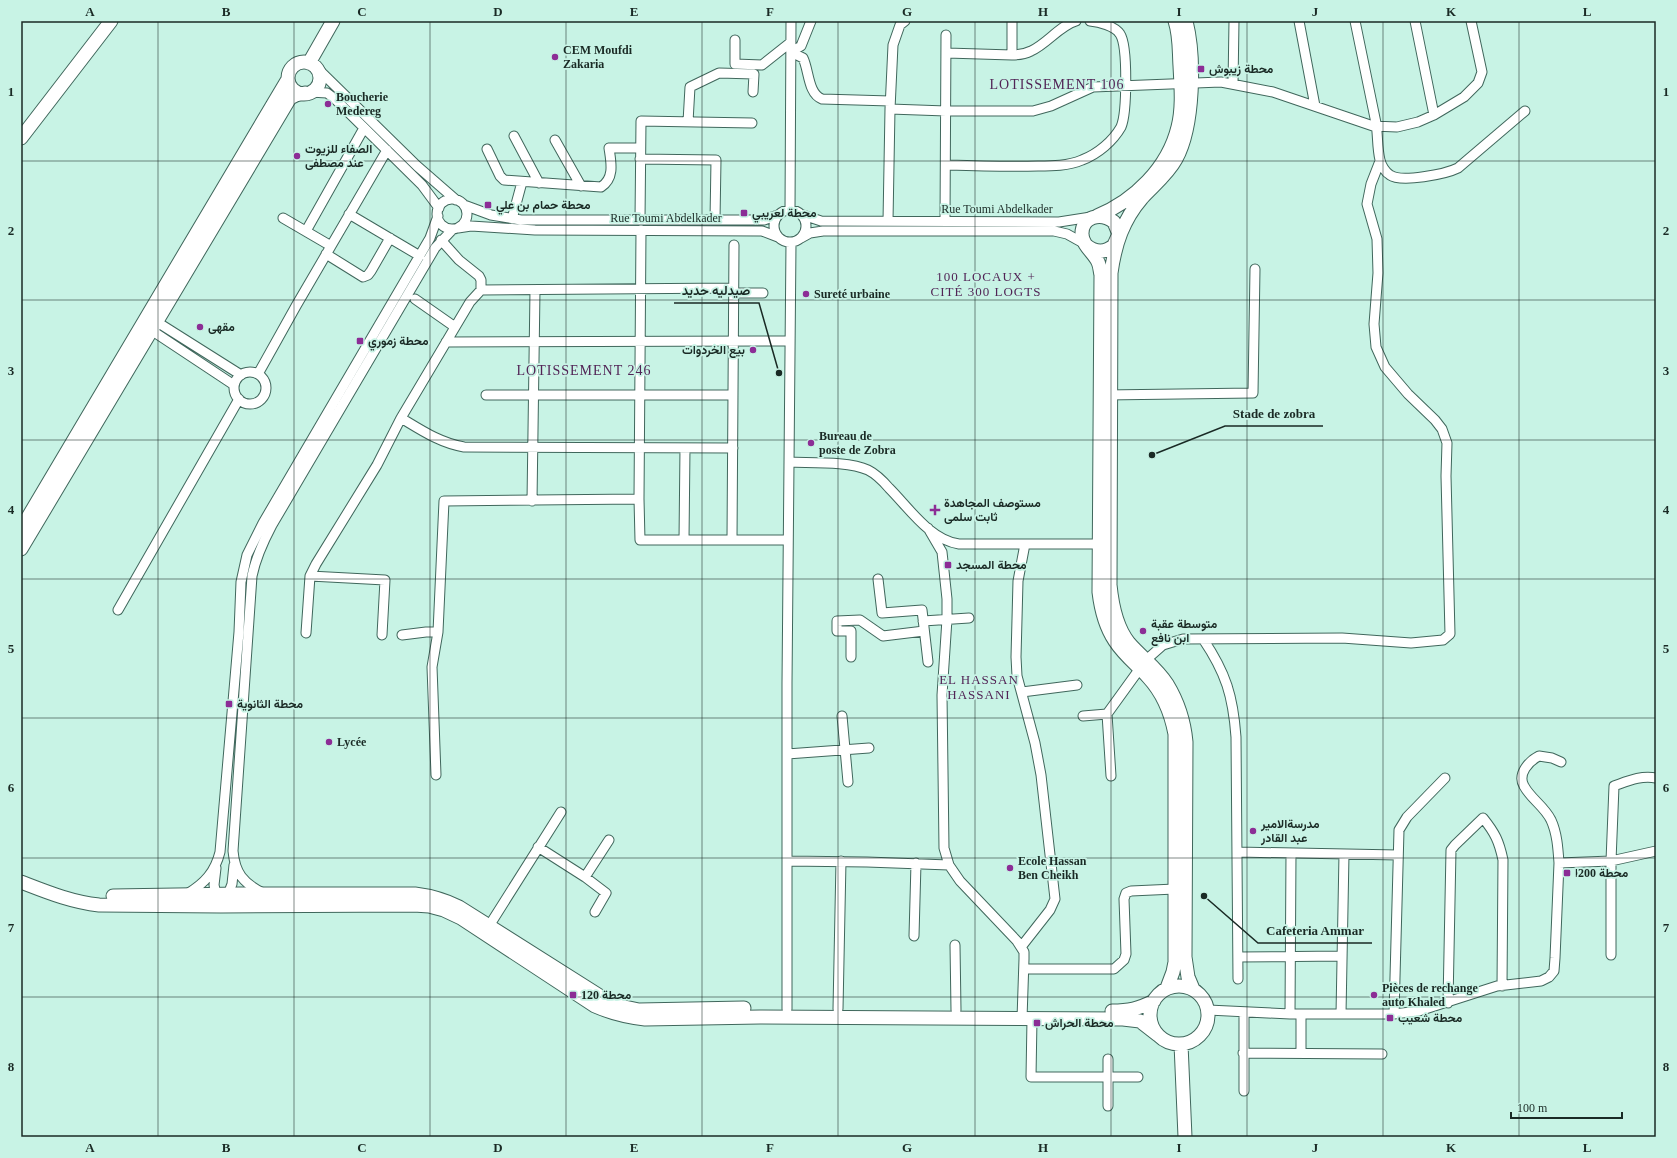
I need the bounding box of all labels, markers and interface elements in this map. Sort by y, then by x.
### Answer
text: A [85,4,95,19]
text: B [222,4,231,19]
text: C [357,4,367,19]
text: D [493,4,503,19]
text: E [630,4,638,19]
text: F [766,4,774,19]
text: G [902,4,912,19]
text: H [1038,4,1048,19]
text: I [1176,4,1182,19]
text: J [1312,4,1319,19]
text: K [1446,4,1457,19]
text: L [1583,4,1592,19]
place label: CEM Moufdi Zakaria [563,43,633,71]
marker: CEM Moufdi Zakaria [550,52,560,62]
place label: محطة زيبوش [1209,62,1274,77]
marker: محطة زيبوش [1196,64,1206,74]
district label: LOTISSEMENT 106 [990,77,1124,92]
text: 1 [8,84,14,99]
text: 1 [1663,84,1669,99]
place label: Boucherie Medereg [336,90,389,118]
marker: Boucherie Medereg [323,99,333,109]
place label: الصفاء للزيوت عند مصطفى [305,142,372,170]
marker: الصفاء للزيوت عند مصطفى [292,151,302,161]
place label: محطة حمام بن علي [496,198,591,215]
marker: محطة حمام بن علي [483,200,493,210]
street label: Rue Toumi Abdelkader [941,202,1053,216]
place label: محطة لعريبي [752,206,817,223]
marker: محطة لعريبي [739,208,749,218]
street label: Rue Toumi Abdelkader [610,211,722,225]
text: 2 [8,223,14,238]
text: 2 [1663,223,1669,238]
district label: 100 LOCAUX + CITÉ 300 LOGTS [931,269,1041,299]
callout: صيدليه حديد [674,278,759,303]
text: صيدليه حديد [682,283,750,298]
place label: Sureté urbaine [814,287,891,301]
marker: Sureté urbaine [801,289,811,299]
place label: مقهى [208,320,235,335]
marker: مقهى [195,322,205,332]
place label: محطة زموري [368,334,429,351]
marker: محطة زموري [355,336,365,346]
place label: بيع الخردوات [682,343,745,358]
marker: بيع الخردوات [748,345,758,355]
text: 3 [8,363,15,378]
district label: LOTISSEMENT 246 [517,363,651,378]
text: 3 [1663,363,1670,378]
callout: Stade de zobra [1225,401,1323,426]
text: Stade de zobra [1233,406,1316,421]
place label: Bureau de poste de Zobra [819,429,896,457]
marker: Bureau de poste de Zobra [806,438,816,448]
place label: مستوصف المجاهدة ثابت سلمى [944,496,1041,524]
text: 4 [8,502,15,517]
text: 4 [1663,502,1670,517]
marker: مستوصف المجاهدة ثابت سلمى [929,504,941,516]
place label: محطة المسجد [956,558,1027,572]
marker: محطة المسجد [943,560,953,570]
place label: متوسطة عقبة ابن نافع [1151,617,1218,646]
marker: متوسطة عقبة ابن نافع [1138,626,1148,636]
text: 5 [8,641,15,656]
text: 5 [1663,641,1670,656]
district label: EL HASSAN HASSANI [939,672,1019,702]
place label: محطة الثانوية [237,697,303,712]
marker: محطة الثانوية [224,699,234,709]
place label: Lycée [337,735,367,749]
marker: Lycée [324,737,334,747]
text: 6 [8,780,15,795]
text: 6 [1663,780,1670,795]
place label: مدرسةالامير عبد القادر [1260,817,1320,846]
marker: مدرسةالامير عبد القادر [1248,826,1258,836]
place label: Ecole Hassan Ben Cheikh [1018,854,1087,882]
marker: Ecole Hassan Ben Cheikh [1005,863,1015,873]
place label: محطة 200ا [1575,866,1629,880]
marker: محطة 200ا [1562,868,1572,878]
callout: Cafeteria Ammar [1258,918,1372,943]
text: 7 [8,920,15,935]
text: 7 [1663,920,1670,935]
text: Cafeteria Ammar [1266,923,1364,938]
place label: Pièces de rechange auto Khaled [1382,981,1478,1009]
place label: محطة 120 [581,988,632,1002]
marker: محطة 120 [568,990,578,1000]
marker: Pièces de rechange auto Khaled [1369,990,1379,1000]
place label: محطة شعيب [1398,1011,1463,1025]
marker: محطة شعيب [1385,1013,1395,1023]
place label: محطة الحراش [1045,1016,1114,1031]
marker: محطة الحراش [1032,1018,1042,1028]
text: 8 [8,1059,15,1074]
text: 8 [1663,1059,1670,1074]
scale bar [1511,1094,1622,1120]
text: 100 m [1517,1101,1548,1115]
text: A [85,1140,95,1155]
text: B [222,1140,231,1155]
text: C [357,1140,367,1155]
text: D [493,1140,503,1155]
text: E [630,1140,638,1155]
text: F [766,1140,774,1155]
text: G [902,1140,912,1155]
text: H [1038,1140,1048,1155]
text: I [1176,1140,1182,1155]
text: J [1312,1140,1319,1155]
text: K [1446,1140,1457,1155]
text: L [1583,1140,1592,1155]

